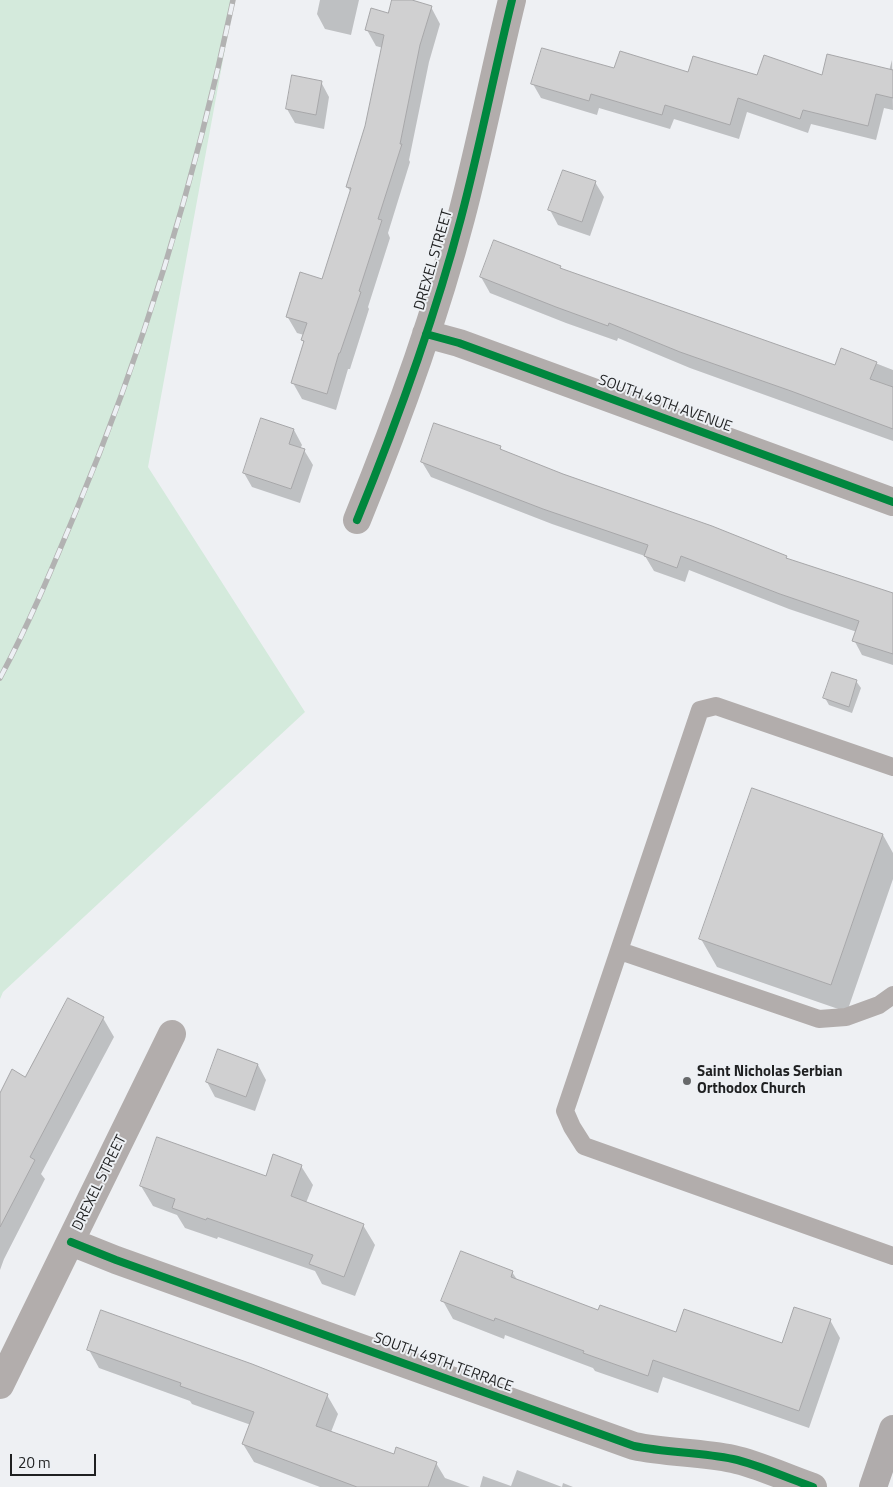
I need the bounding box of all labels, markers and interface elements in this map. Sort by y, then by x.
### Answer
street label: DREXEL STREET [411,207,457,313]
street label: SOUTH 49TH AVENUE [596,371,734,437]
place label: Saint Nicholas Serbian Orthodox Church [697,1063,842,1098]
marker: Saint Nicholas Serbian Orthodox Church [681,1075,693,1087]
street label: DREXEL STREET [69,1132,131,1234]
street label: SOUTH 49TH TERRACE [371,1329,515,1397]
scale bar [12,1444,99,1476]
text: 20 m [18,1451,51,1474]

